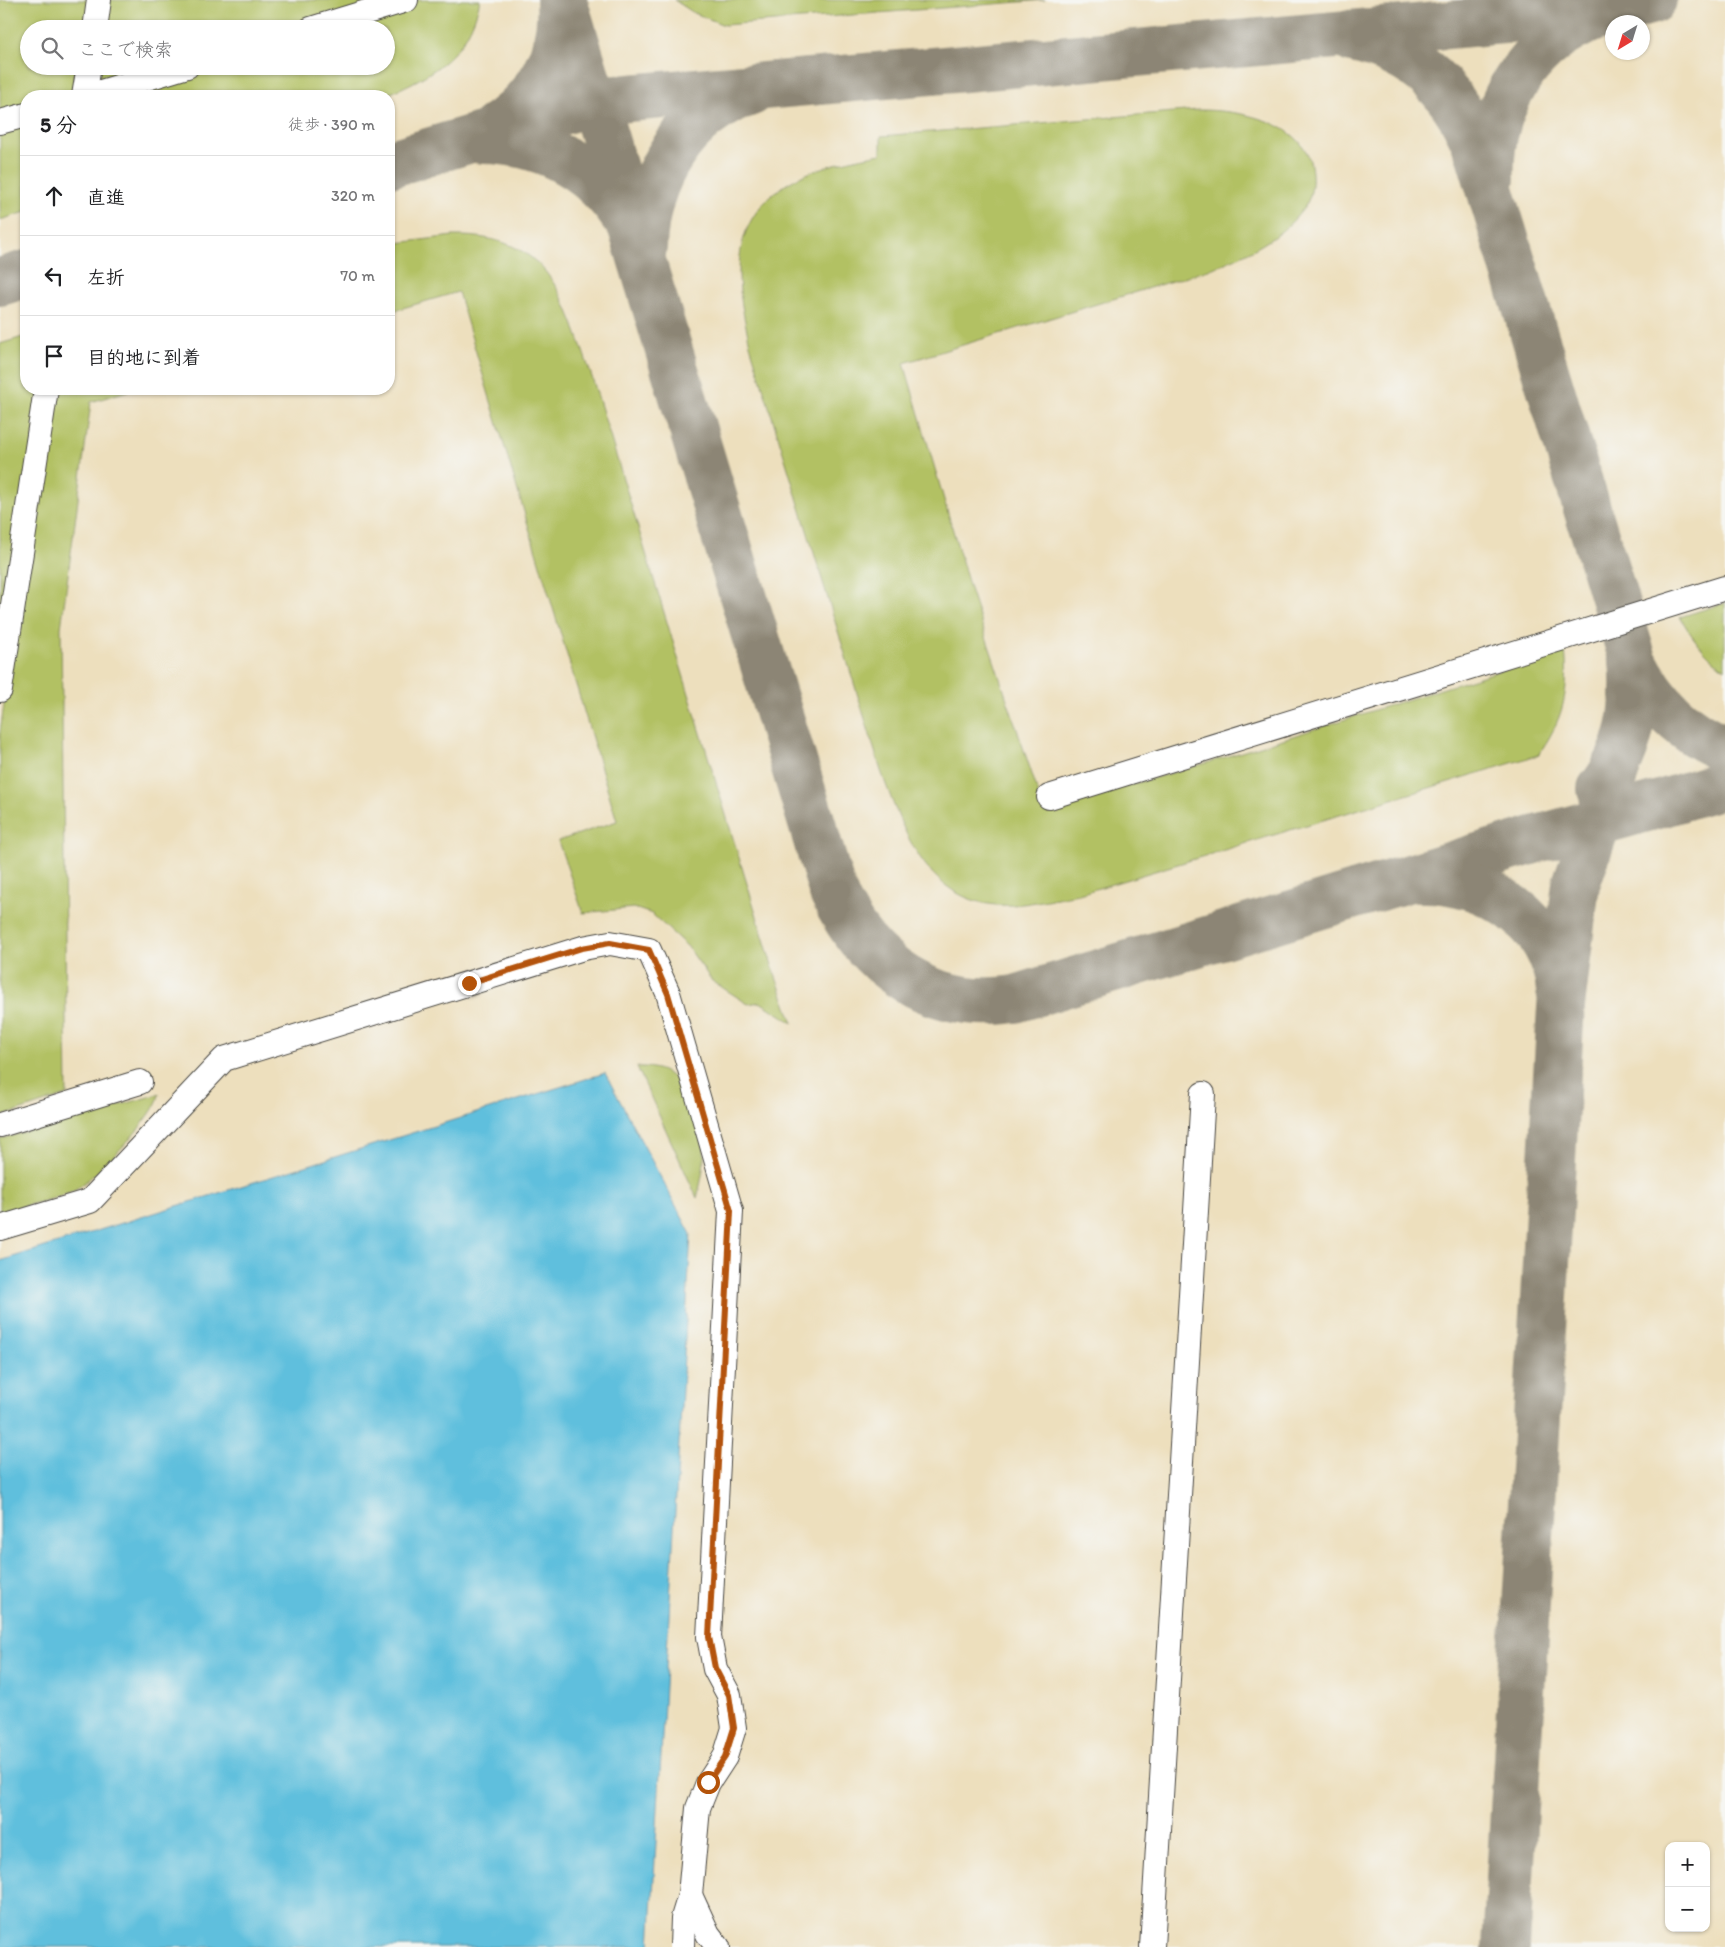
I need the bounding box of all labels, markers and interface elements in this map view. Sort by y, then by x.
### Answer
north arrow [1605,15,1650,60]
search box [20,20,395,75]
icon: search [38,34,66,62]
text: ここで検索 [78,38,173,61]
text: 5 分 [40,112,77,137]
text: 徒歩 · 390 m [288,115,375,134]
icon: ahead [40,182,68,210]
text: 直進 [87,186,125,209]
text: 320 m [331,186,375,205]
icon: left [40,262,68,290]
text: 左折 [87,266,125,289]
text: 70 m [340,266,375,285]
icon: arrive [40,342,68,370]
text: 目的地に到着 [87,346,201,369]
route end [458,972,481,995]
route start [697,1771,720,1794]
map controls [1665,1842,1710,1932]
button: + [1665,1842,1710,1887]
button: − [1665,1887,1710,1932]

